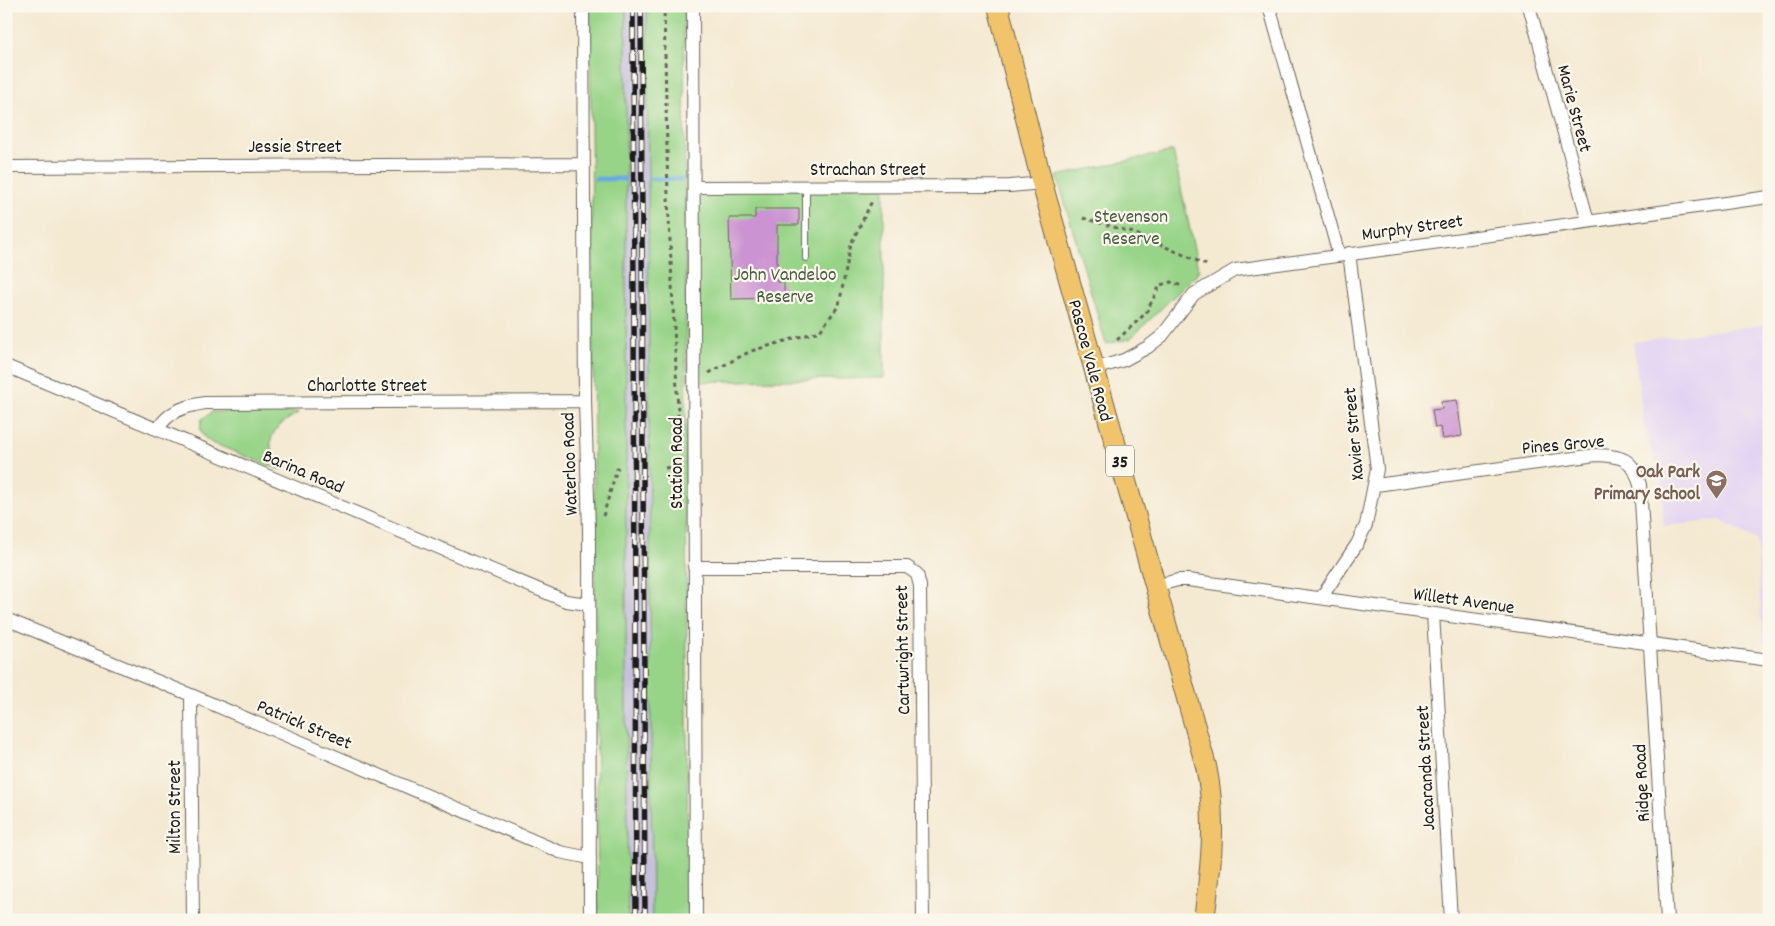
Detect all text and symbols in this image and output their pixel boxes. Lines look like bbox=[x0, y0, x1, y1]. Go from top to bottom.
street label: Marie Street bbox=[1548, 62, 1597, 156]
street label: Jessie Street bbox=[248, 135, 342, 162]
street label: Strachan Street bbox=[810, 158, 926, 185]
park label: Stevenson Reserve bbox=[1094, 205, 1168, 254]
street label: Murphy Street bbox=[1360, 209, 1465, 250]
park label: John Vandeloo Reserve bbox=[734, 263, 836, 312]
street label: Pascoe Vale Road bbox=[1059, 297, 1118, 425]
street label: Charlotte Street bbox=[307, 374, 427, 401]
street label: Xavier Street bbox=[1338, 386, 1373, 481]
street label: Waterloo Road bbox=[556, 412, 587, 516]
street label: Station Road bbox=[665, 417, 692, 509]
street label: Pines Grove bbox=[1521, 429, 1606, 464]
street label: Barina Road bbox=[258, 444, 347, 502]
road number: 35 bbox=[1106, 446, 1134, 476]
place label: Oak Park Primary School bbox=[1594, 460, 1700, 509]
school or university icon: Oak Park Primary School bbox=[1704, 469, 1728, 500]
street label: Willett Avenue bbox=[1411, 582, 1516, 623]
street label: Cartwright Street bbox=[890, 585, 919, 715]
street label: Patrick Street bbox=[252, 694, 355, 758]
street label: Jacaranda Street bbox=[1411, 704, 1444, 831]
street label: Ridge Road bbox=[1628, 743, 1659, 823]
street label: Milton Street bbox=[163, 760, 190, 854]

